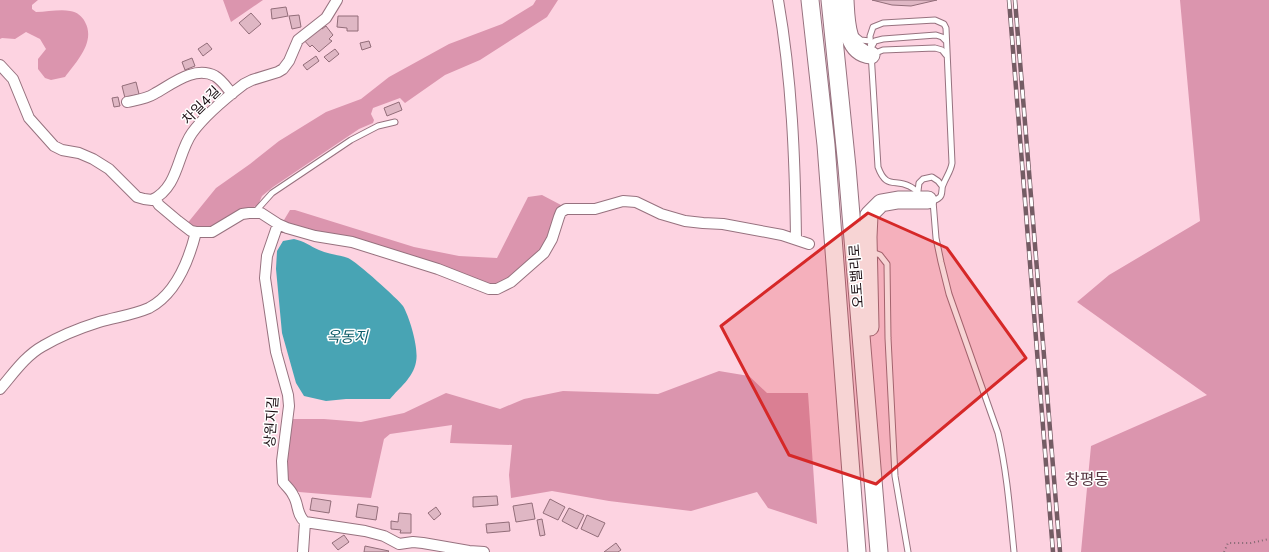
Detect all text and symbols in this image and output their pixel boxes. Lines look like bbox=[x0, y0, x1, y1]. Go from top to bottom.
street label: 차일4길 bbox=[179, 83, 224, 128]
street label: 오토밸리로 bbox=[846, 243, 867, 309]
water label: 옥동지 bbox=[326, 328, 369, 346]
street label: 상원지길 bbox=[261, 396, 282, 448]
district label: 창평동 bbox=[1065, 470, 1109, 489]

